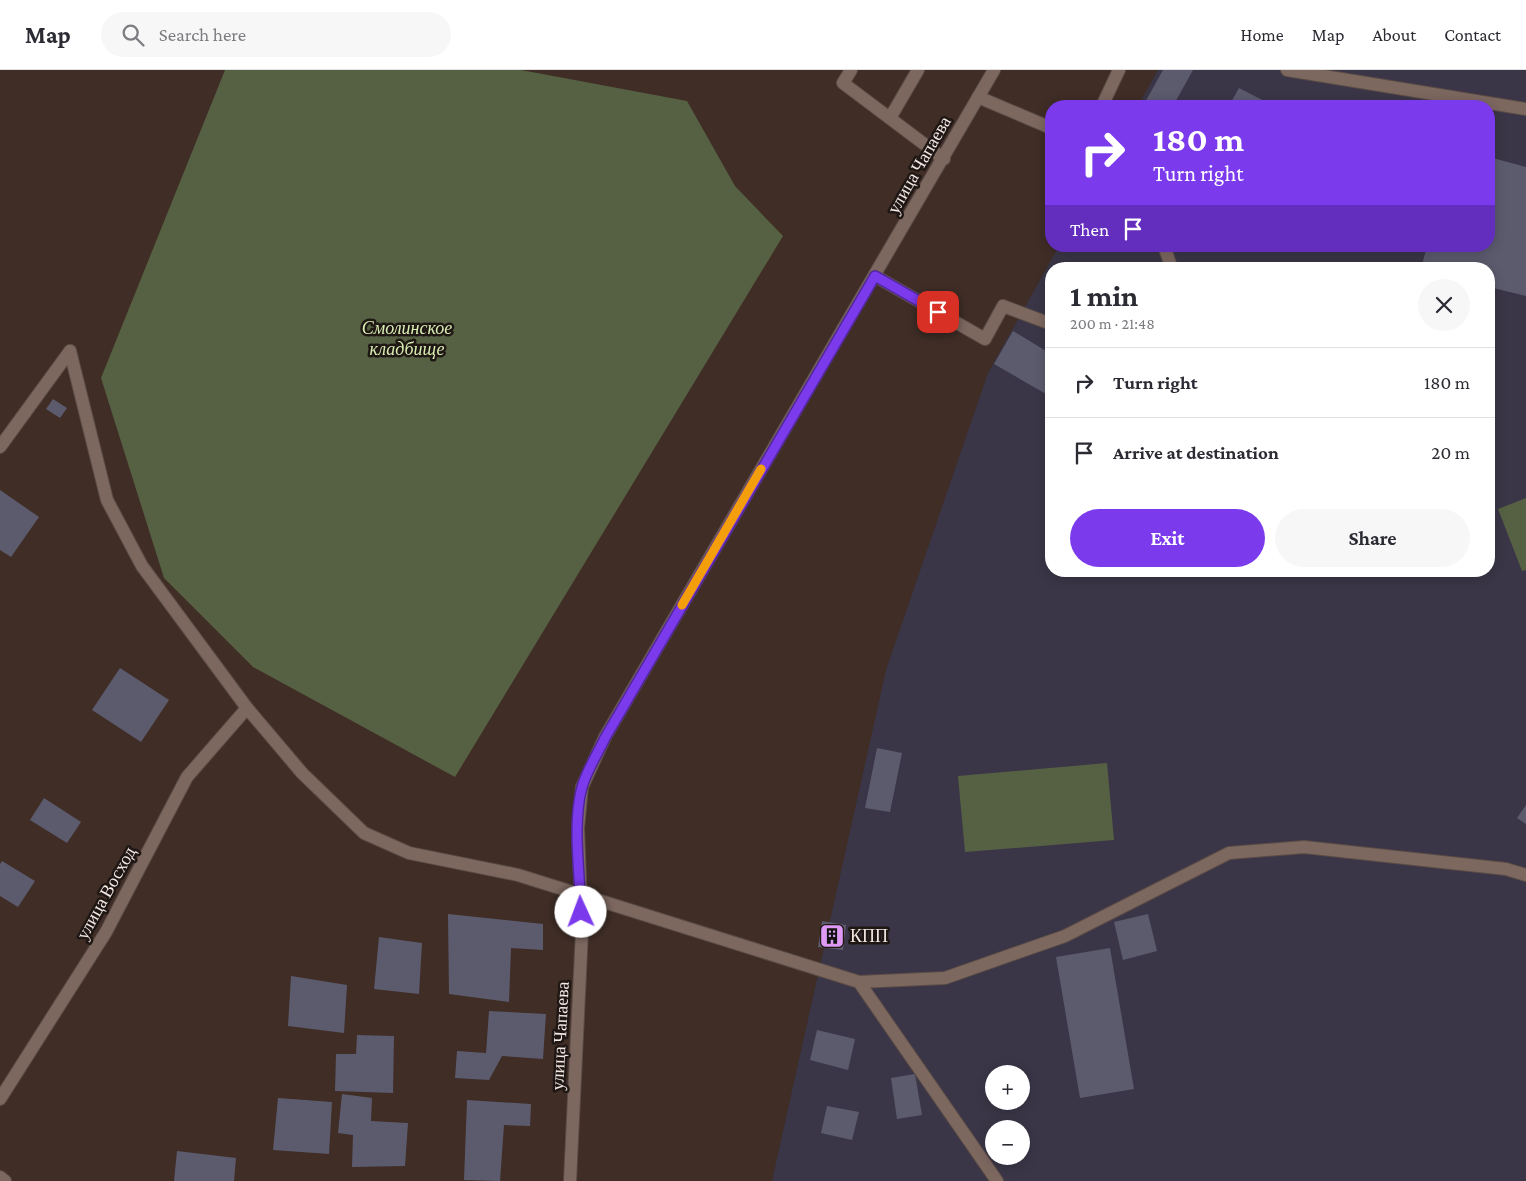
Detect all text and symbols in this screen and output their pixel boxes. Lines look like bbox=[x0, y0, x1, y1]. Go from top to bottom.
search box bbox=[101, 12, 451, 57]
text: Map bbox=[25, 21, 71, 48]
icon: search bbox=[119, 21, 147, 49]
text: Search here bbox=[159, 24, 246, 45]
text: Home bbox=[1241, 25, 1284, 45]
text: Map bbox=[1312, 25, 1344, 45]
text: About bbox=[1372, 25, 1416, 45]
text: Contact bbox=[1444, 25, 1501, 45]
street label: улица Чапаева bbox=[883, 113, 955, 217]
icon: right bbox=[1070, 120, 1135, 185]
text: 180 m bbox=[1153, 120, 1244, 159]
text: Turn right bbox=[1153, 161, 1244, 186]
icon: arrive bbox=[1119, 215, 1147, 243]
text: Then bbox=[1070, 219, 1109, 240]
text: 1 min bbox=[1070, 279, 1138, 312]
button: close bbox=[1418, 279, 1470, 331]
pin bbox=[917, 291, 959, 333]
icon: arrive bbox=[924, 298, 952, 326]
text: 200 m · 21:48 bbox=[1070, 315, 1155, 332]
park label: Смолинское кладбище bbox=[362, 318, 452, 359]
icon: right bbox=[1070, 369, 1098, 397]
text: Turn right bbox=[1113, 372, 1198, 393]
text: 180 m bbox=[1424, 372, 1470, 393]
icon: arrive bbox=[1070, 439, 1098, 467]
text: Arrive at destination bbox=[1113, 442, 1279, 463]
text: 20 m bbox=[1431, 442, 1470, 463]
button: Exit bbox=[1070, 509, 1265, 567]
button: Share bbox=[1275, 509, 1470, 567]
street label: улица Восход bbox=[72, 843, 140, 943]
position arrow bbox=[554, 885, 606, 937]
building icon: КПП bbox=[819, 923, 845, 949]
place label: КПП bbox=[850, 926, 888, 946]
street label: улица Чапаева bbox=[547, 981, 573, 1091]
map controls bbox=[985, 1065, 1030, 1165]
button: + bbox=[985, 1065, 1030, 1110]
button: − bbox=[985, 1120, 1030, 1165]

